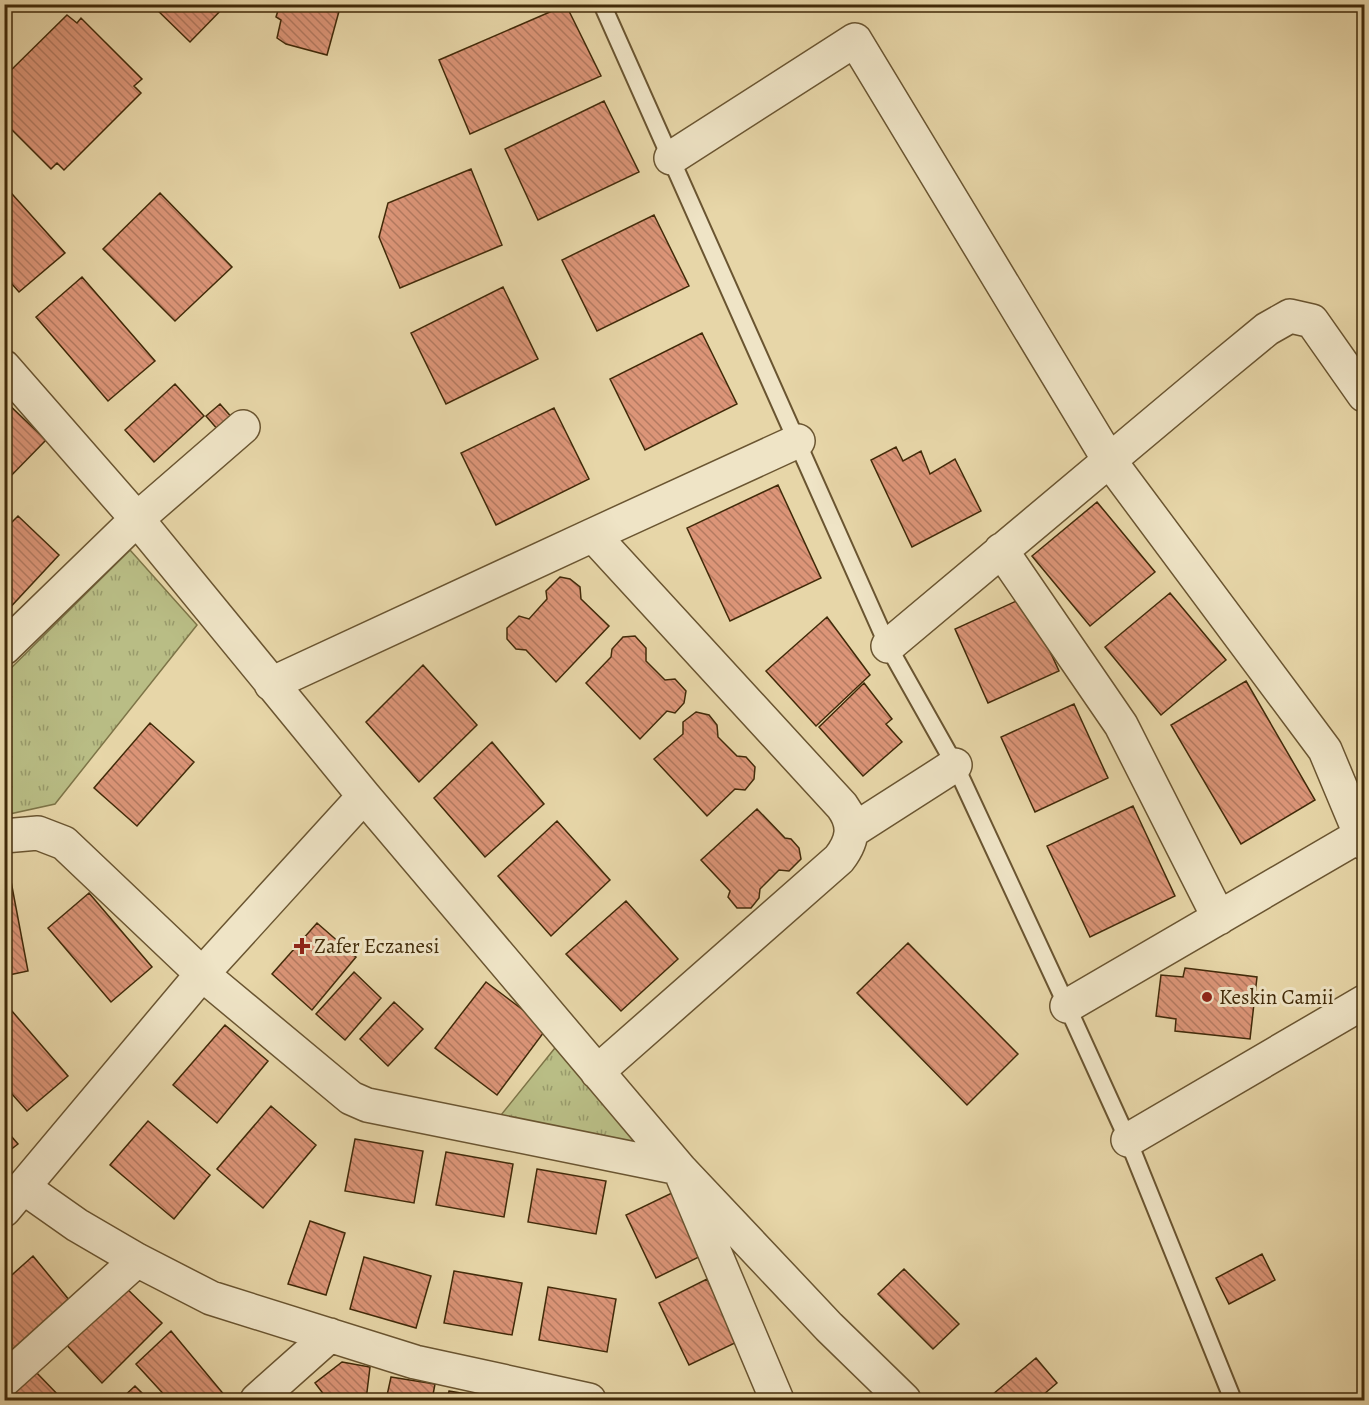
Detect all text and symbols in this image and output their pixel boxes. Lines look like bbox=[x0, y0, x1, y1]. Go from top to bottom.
place label: Zafer Eczanesi bbox=[314, 932, 439, 960]
marker: Zafer Eczanesi bbox=[295, 939, 309, 953]
place label: Keskin Camii bbox=[1219, 983, 1334, 1011]
marker: Keskin Camii bbox=[1200, 990, 1214, 1004]

